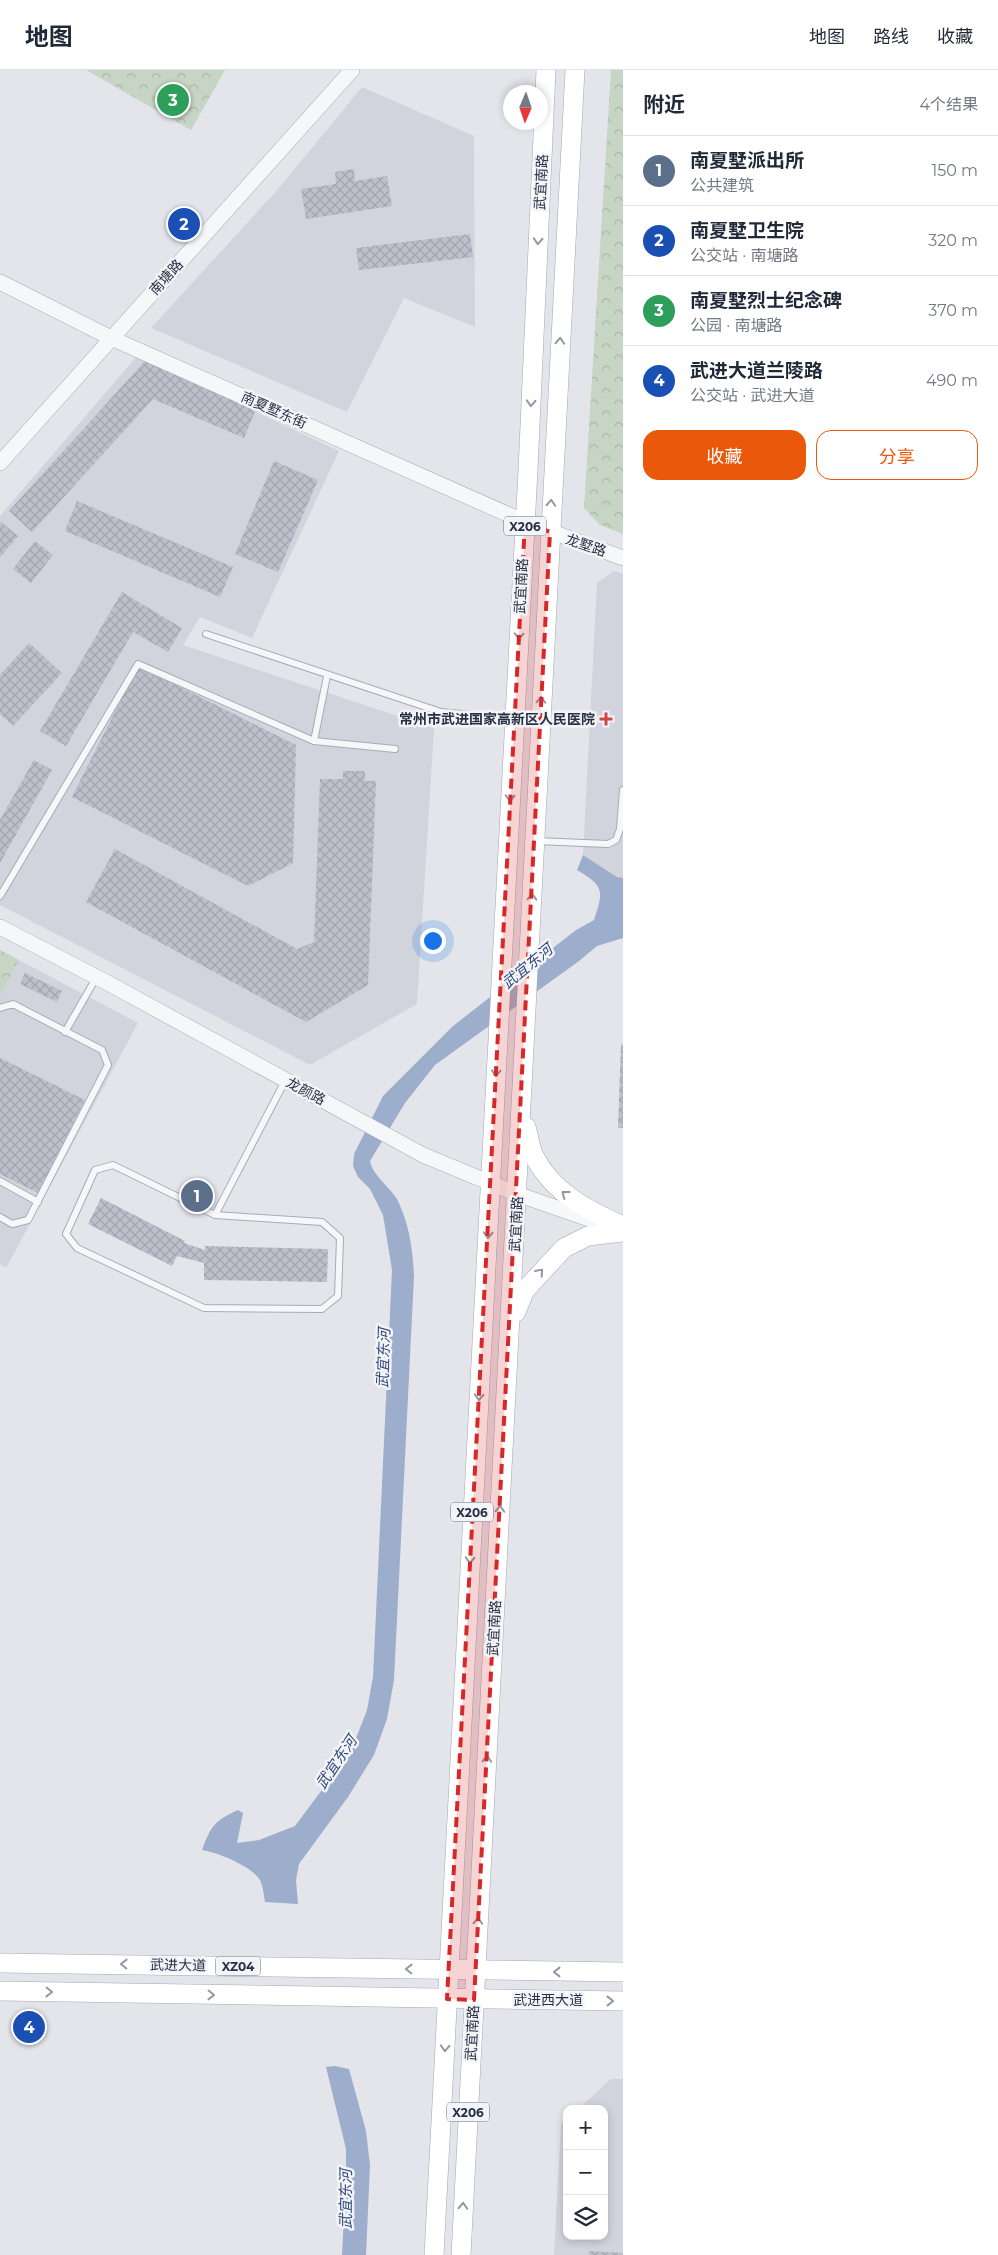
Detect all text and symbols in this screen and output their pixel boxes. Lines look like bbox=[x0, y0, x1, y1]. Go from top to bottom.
text: 地图 bbox=[25, 22, 73, 51]
text: 地图 bbox=[809, 26, 845, 48]
text: 路线 bbox=[873, 26, 909, 48]
text: 收藏 bbox=[937, 26, 973, 48]
pin: 3 bbox=[157, 81, 189, 119]
north arrow bbox=[503, 85, 548, 130]
text: 附近 bbox=[643, 92, 685, 117]
text: 4个结果 bbox=[919, 95, 978, 114]
text: 南夏墅派出所 bbox=[690, 149, 804, 172]
street label: 武宜南路 bbox=[531, 154, 551, 210]
text: 1 bbox=[656, 161, 662, 180]
text: 150 m bbox=[931, 161, 978, 180]
text: 公共建筑 bbox=[690, 176, 754, 195]
pin: 2 bbox=[168, 205, 200, 243]
text: 南夏墅卫生院 bbox=[690, 219, 804, 242]
text: 2 bbox=[654, 231, 664, 250]
text: 320 m bbox=[928, 231, 978, 250]
one-way arrow bbox=[533, 238, 543, 245]
text: 公交站 · 南塘路 bbox=[690, 246, 798, 265]
street label: 南塘路 bbox=[145, 255, 187, 299]
text: 南夏墅烈士纪念碑 bbox=[690, 289, 842, 312]
text: 3 bbox=[654, 301, 664, 320]
text: 370 m bbox=[928, 301, 978, 320]
text: 公园 · 南塘路 bbox=[690, 316, 782, 335]
one-way arrow bbox=[555, 336, 565, 344]
text: 武进大道兰陵路 bbox=[690, 359, 823, 382]
text: 4 bbox=[653, 371, 665, 390]
text: 490 m bbox=[926, 371, 978, 390]
text: 公交站 · 武进大道 bbox=[690, 386, 814, 405]
street label: 南夏墅东街 bbox=[238, 388, 310, 432]
one-way arrow bbox=[525, 400, 536, 408]
button: 收藏 bbox=[643, 430, 806, 480]
button: 分享 bbox=[816, 430, 978, 480]
one-way arrow bbox=[546, 499, 557, 507]
road number: X206 bbox=[504, 516, 546, 536]
street label: 龙墅路 bbox=[563, 530, 609, 560]
street label: 武宜南路 bbox=[511, 558, 531, 614]
one-way arrow bbox=[513, 632, 524, 640]
one-way arrow bbox=[536, 696, 547, 704]
place label: 常州市武进国家高新区人民医院 bbox=[399, 710, 595, 728]
marker: 常州市武进国家高新区人民医院 bbox=[599, 712, 613, 726]
one-way arrow bbox=[505, 794, 516, 802]
one-way arrow bbox=[527, 893, 537, 901]
your location bbox=[420, 928, 446, 954]
water label: 武宜东河 bbox=[498, 938, 559, 992]
one-way arrow bbox=[490, 1069, 501, 1077]
street label: 龙颜路 bbox=[283, 1073, 329, 1109]
pin: 1 bbox=[181, 1177, 213, 1215]
one-way arrow bbox=[562, 1191, 571, 1199]
street label: 武宜南路 bbox=[506, 1196, 526, 1252]
one-way arrow bbox=[482, 1231, 493, 1239]
one-way arrow bbox=[535, 1268, 544, 1277]
water label: 武宜东河 bbox=[372, 1325, 394, 1388]
one-way arrow bbox=[473, 1394, 484, 1402]
road number: X206 bbox=[451, 1502, 493, 1521]
one-way arrow bbox=[495, 1505, 506, 1513]
one-way arrow bbox=[464, 1556, 475, 1564]
street label: 武宜南路 bbox=[484, 1600, 504, 1656]
water label: 武宜东河 bbox=[311, 1729, 362, 1792]
one-way arrow bbox=[481, 1755, 492, 1763]
one-way arrow bbox=[472, 1917, 483, 1925]
street label: 武进大道 bbox=[150, 1956, 206, 1974]
road number: XZ04 bbox=[216, 1956, 260, 1975]
one-way arrow bbox=[120, 1959, 128, 1970]
one-way arrow bbox=[405, 1964, 412, 1974]
one-way arrow bbox=[553, 1966, 561, 1977]
one-way arrow bbox=[45, 1986, 53, 1997]
one-way arrow bbox=[207, 1989, 215, 2000]
street label: 武进西大道 bbox=[513, 1991, 583, 2009]
one-way arrow bbox=[606, 1996, 614, 2006]
street label: 武宜南路 bbox=[462, 2005, 482, 2061]
pin: 4 bbox=[13, 2008, 45, 2046]
one-way arrow bbox=[439, 2044, 450, 2052]
road number: X206 bbox=[447, 2102, 489, 2122]
map controls bbox=[563, 2105, 608, 2240]
button: + bbox=[563, 2105, 608, 2150]
button: − bbox=[563, 2150, 608, 2195]
water label: 武宜东河 bbox=[336, 2166, 355, 2229]
button: layers bbox=[563, 2195, 608, 2240]
one-way arrow bbox=[458, 2202, 469, 2210]

